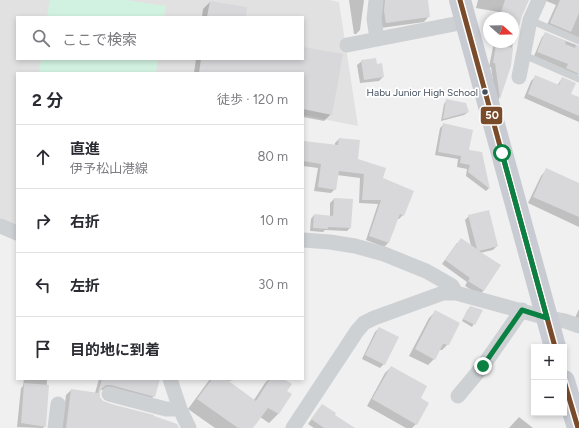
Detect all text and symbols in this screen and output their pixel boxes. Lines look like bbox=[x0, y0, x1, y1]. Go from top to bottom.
north arrow bbox=[483, 12, 519, 48]
search box bbox=[16, 16, 304, 60]
icon: search bbox=[30, 27, 52, 49]
text: ここで検索 bbox=[62, 31, 137, 49]
place label: Habu Junior High School bbox=[367, 86, 478, 99]
marker: Habu Junior High School bbox=[480, 87, 490, 97]
text: 2 分 bbox=[32, 90, 63, 110]
text: 徒歩 · 120 m bbox=[217, 92, 288, 107]
line badge: 50 bbox=[480, 106, 503, 125]
text: 50 bbox=[485, 109, 499, 122]
text: 直進 bbox=[70, 140, 100, 158]
route start bbox=[493, 144, 511, 162]
icon: ahead bbox=[32, 146, 54, 168]
text: 80 m bbox=[257, 149, 288, 164]
text: 伊予松山港線 bbox=[70, 161, 148, 176]
icon: right bbox=[32, 210, 54, 232]
text: 右折 bbox=[70, 213, 100, 231]
text: 10 m bbox=[260, 213, 288, 228]
icon: left bbox=[32, 274, 54, 296]
text: 左折 bbox=[70, 277, 100, 295]
text: 30 m bbox=[258, 277, 288, 292]
icon: arrive bbox=[32, 338, 54, 360]
text: 目的地に到着 bbox=[70, 341, 160, 359]
map controls bbox=[531, 344, 567, 416]
button: + bbox=[531, 344, 567, 380]
route end bbox=[474, 357, 492, 375]
button: − bbox=[531, 380, 567, 416]

